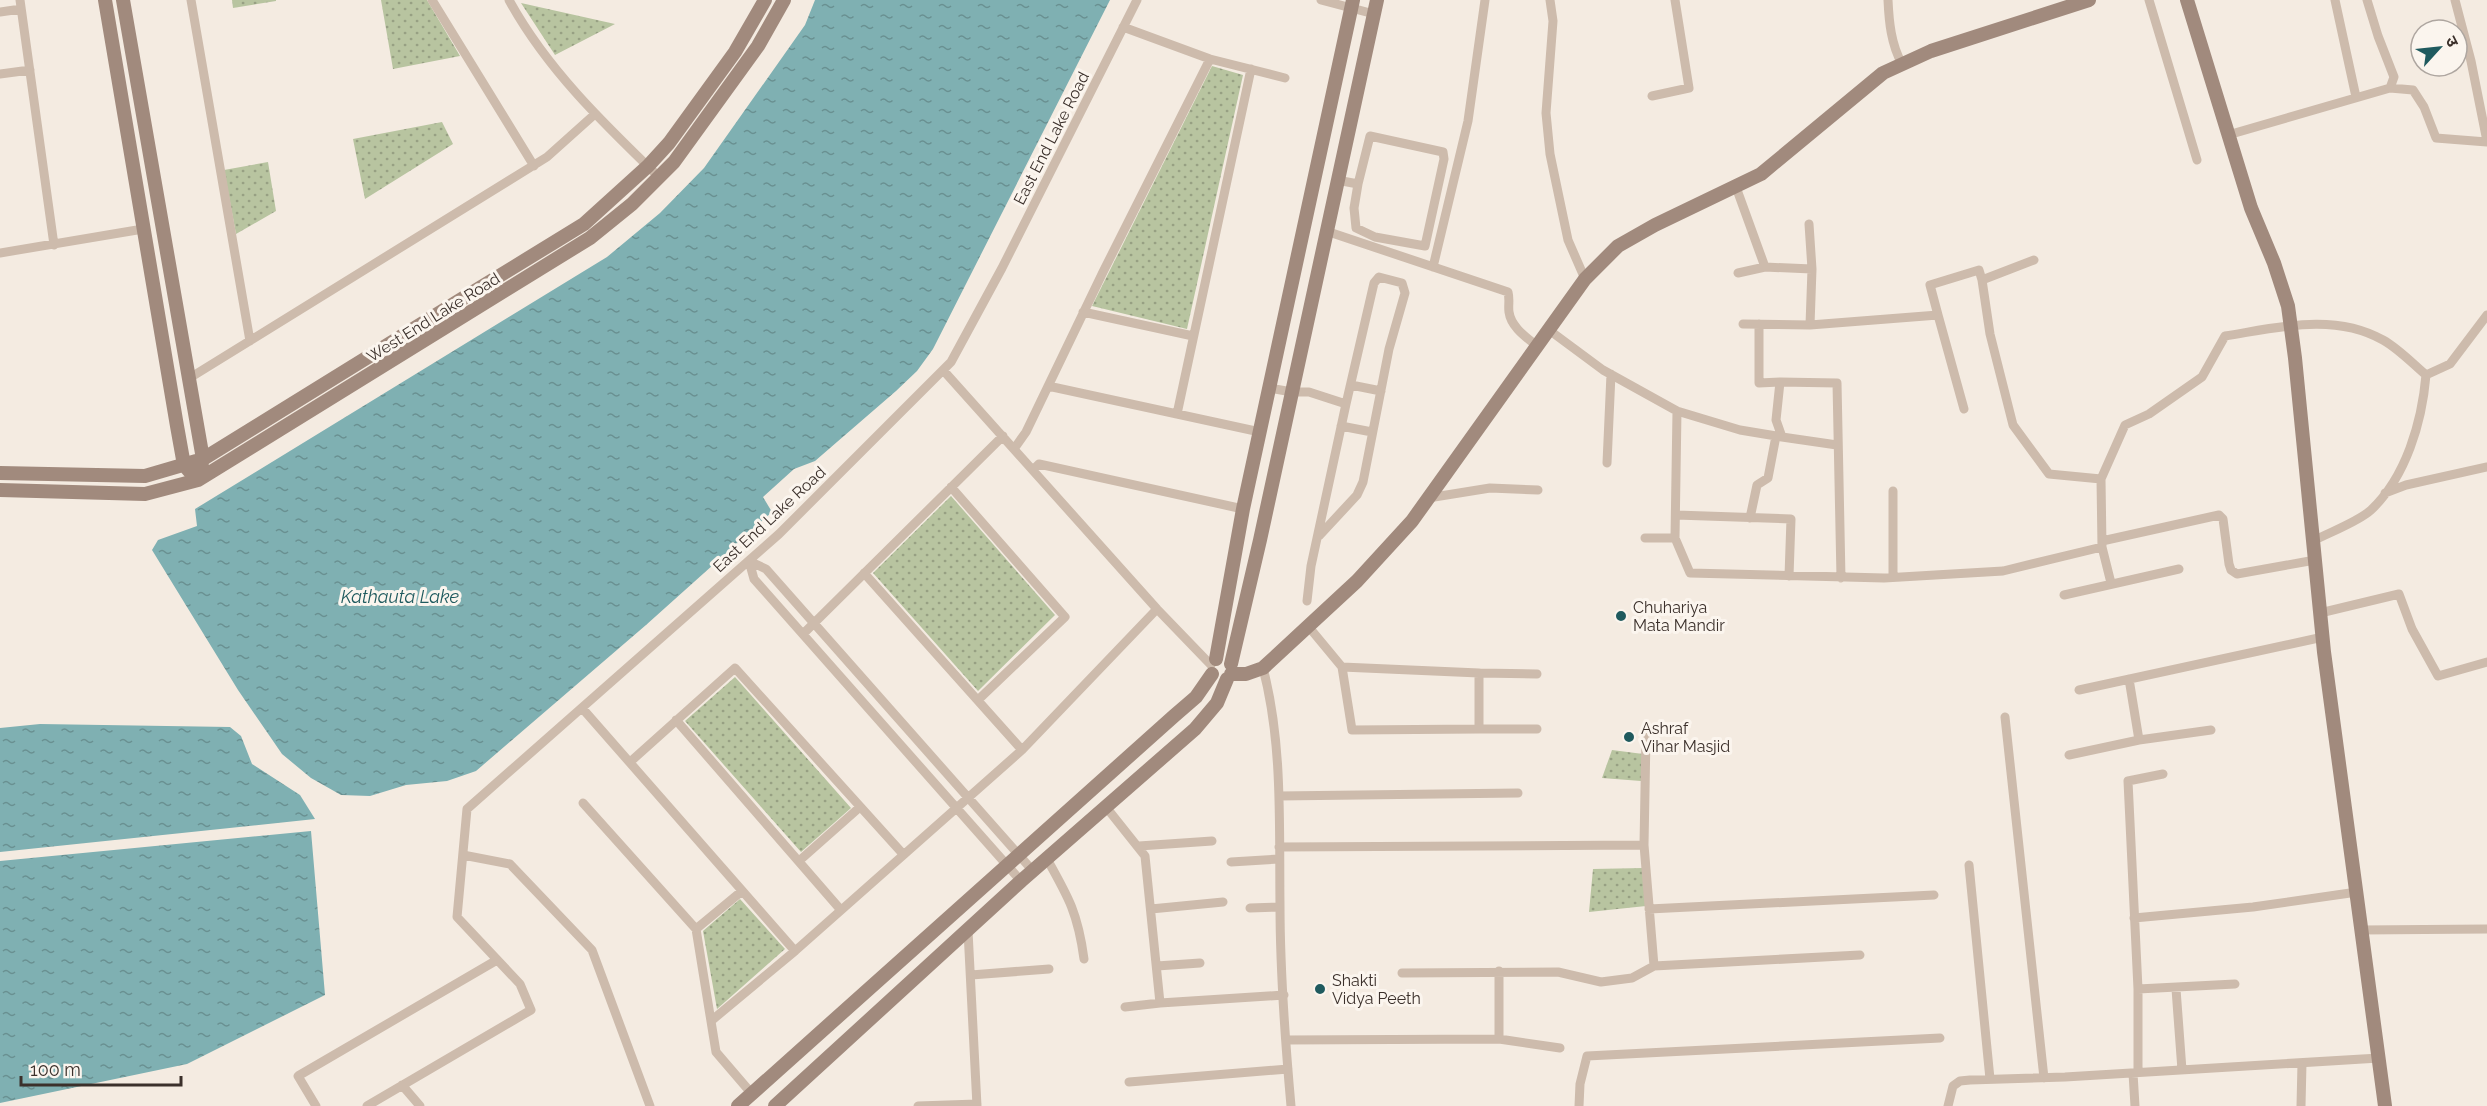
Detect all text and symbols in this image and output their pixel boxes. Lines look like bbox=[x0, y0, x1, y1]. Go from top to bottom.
north arrow bbox=[2409, 18, 2469, 78]
text: उ bbox=[2441, 33, 2463, 50]
street label: East End Lake Road bbox=[1010, 69, 1093, 208]
street label: West End Lake Road bbox=[363, 269, 503, 366]
street label: East End Lake Road bbox=[709, 462, 829, 576]
water label: Kathauta Lake bbox=[341, 586, 460, 607]
place label: Chuhariya Mata Mandir bbox=[1633, 598, 1725, 635]
marker: Chuhariya Mata Mandir bbox=[1614, 609, 1628, 623]
place label: Ashraf Vihar Masjid bbox=[1641, 719, 1730, 756]
marker: Ashraf Vihar Masjid bbox=[1622, 730, 1636, 744]
place label: Shakti Vidya Peeth bbox=[1332, 971, 1421, 1008]
marker: Shakti Vidya Peeth bbox=[1313, 982, 1327, 996]
scale bar bbox=[21, 1049, 182, 1087]
text: 100 m bbox=[30, 1059, 81, 1080]

